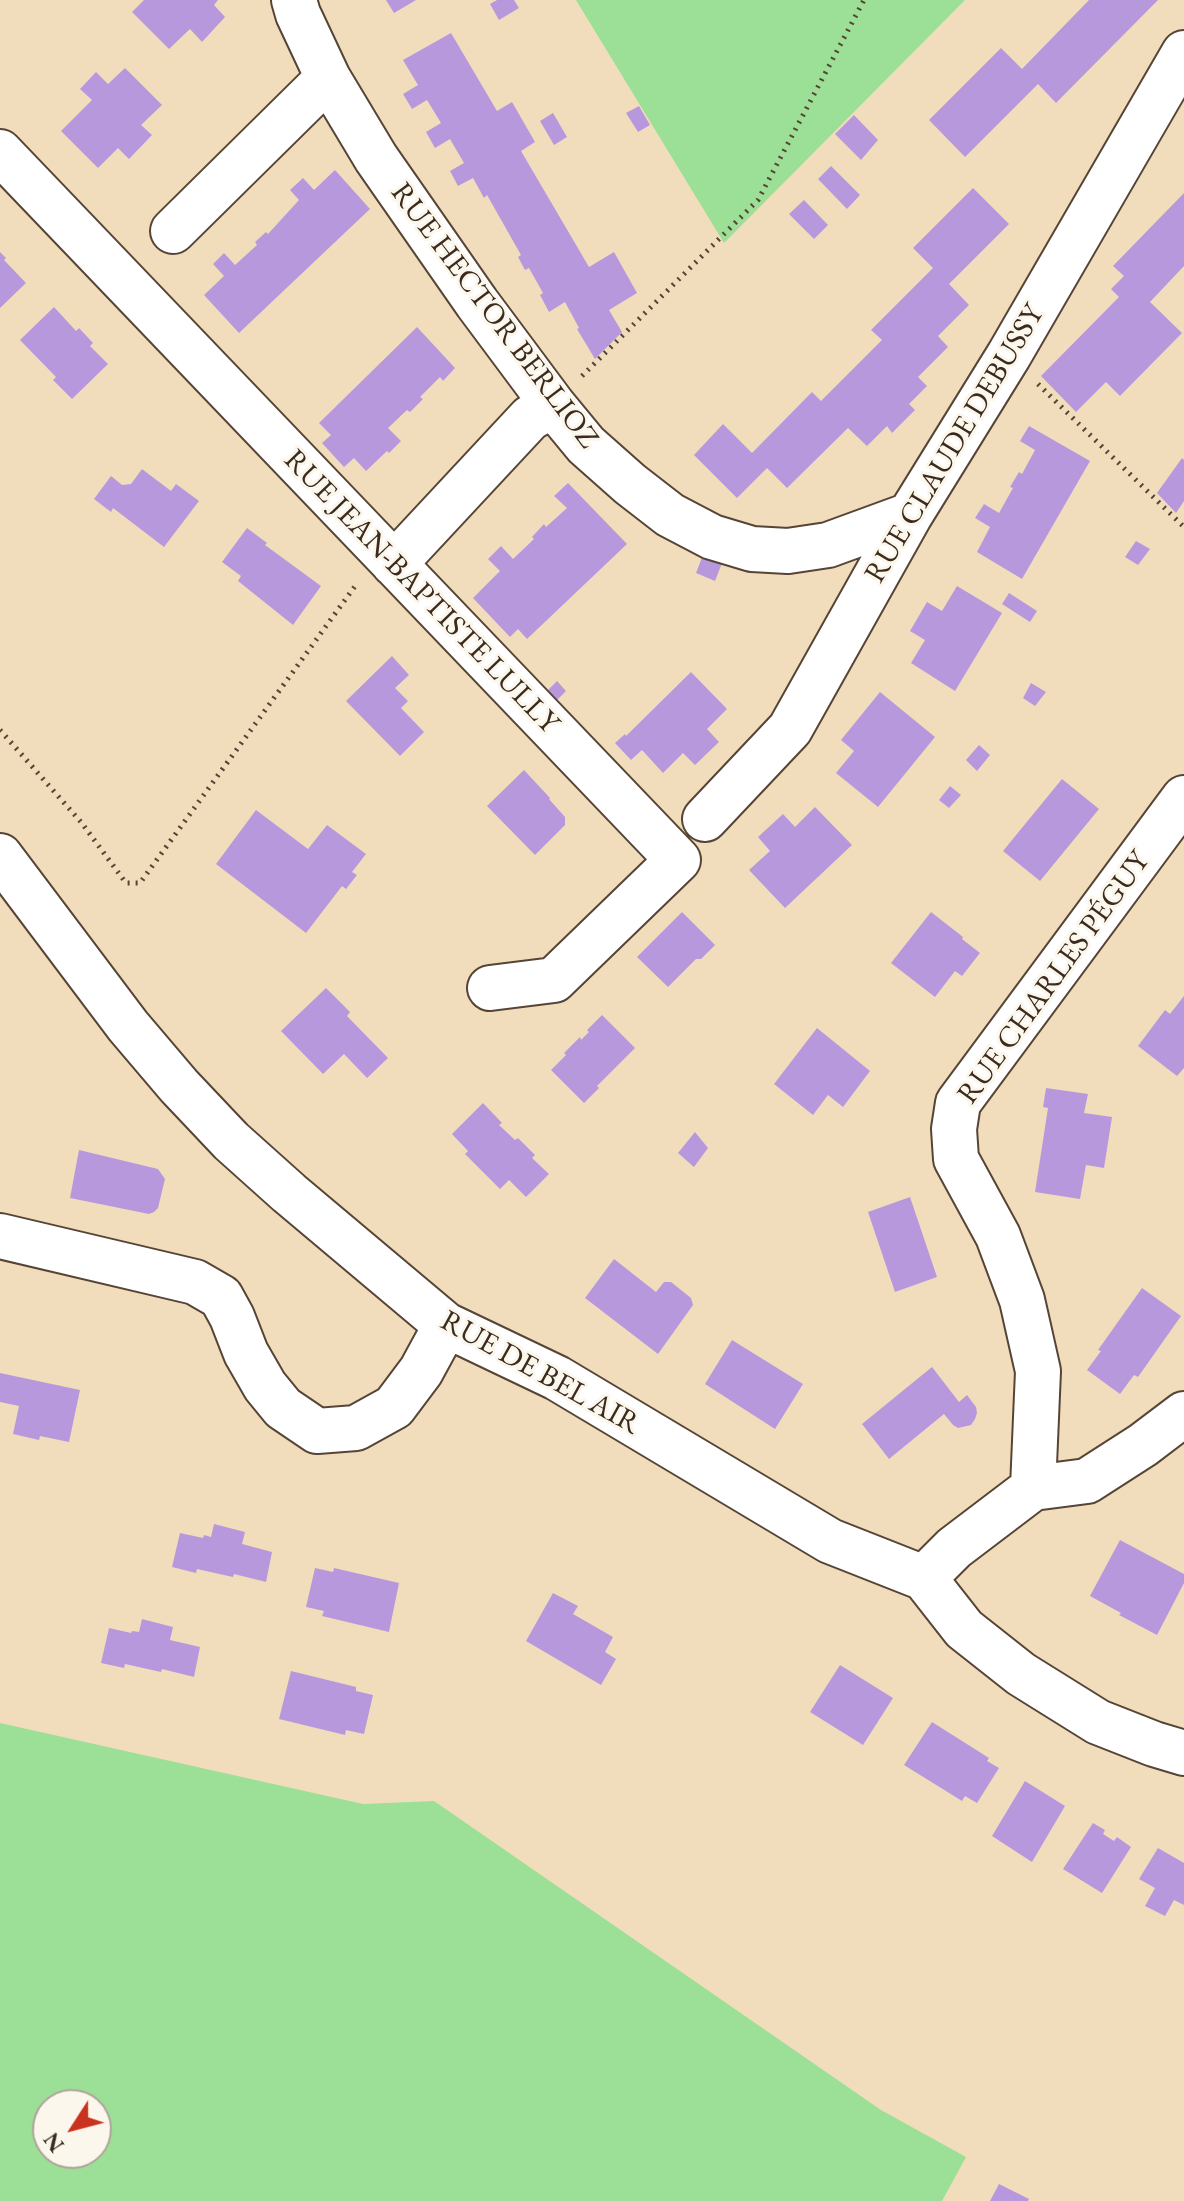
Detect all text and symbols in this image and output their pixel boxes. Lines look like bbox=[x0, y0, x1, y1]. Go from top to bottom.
street label: RUE HECTOR BERLIOZ bbox=[382, 176, 606, 456]
street label: RUE CLAUDE DEBUSSY bbox=[858, 298, 1052, 590]
street label: RUE JEAN-BAPTISTE LULLY bbox=[276, 443, 566, 741]
street label: RUE CHARLES PÉGUY bbox=[950, 845, 1158, 1111]
street label: RUE DE BEL AIR bbox=[434, 1303, 646, 1443]
north arrow bbox=[32, 2089, 112, 2169]
text: N bbox=[37, 2126, 71, 2158]

